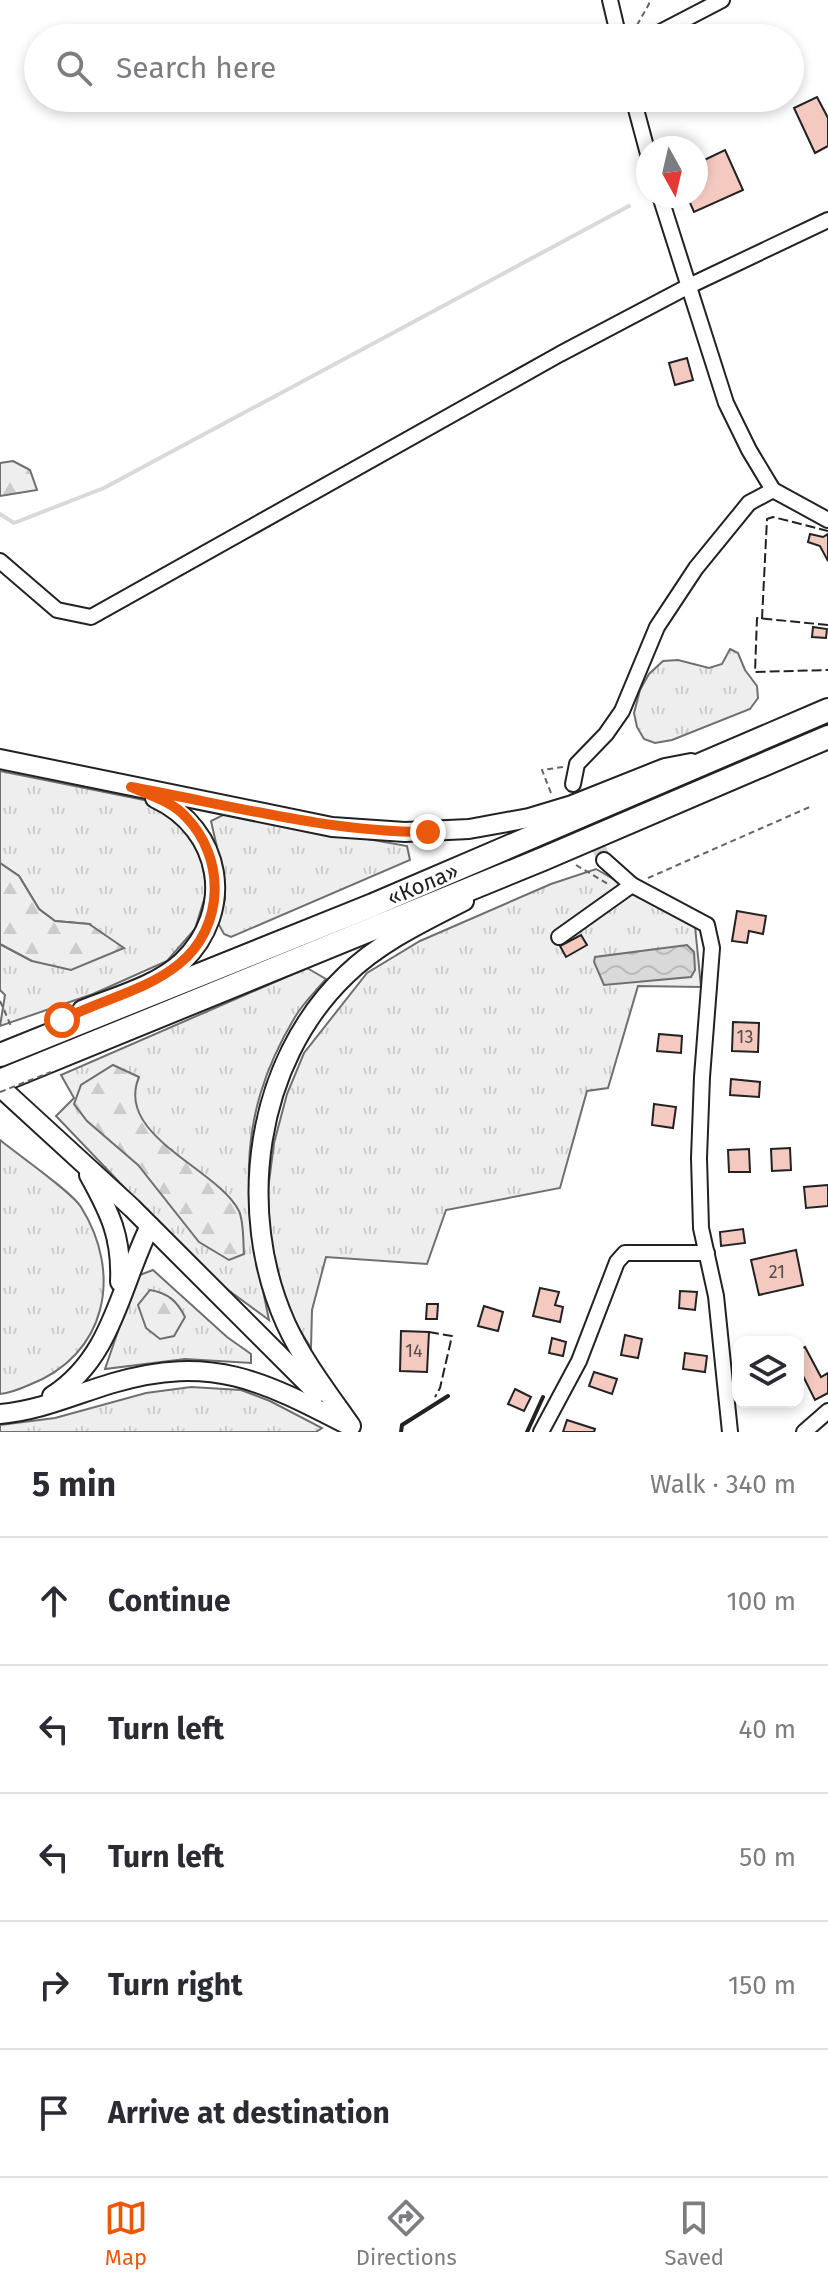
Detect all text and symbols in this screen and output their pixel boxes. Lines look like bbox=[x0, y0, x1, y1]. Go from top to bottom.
search box bbox=[24, 24, 804, 112]
icon: search bbox=[52, 46, 96, 90]
text: Search here bbox=[116, 50, 276, 86]
north arrow bbox=[636, 136, 708, 208]
route end bbox=[410, 814, 446, 850]
street label: «Кола» bbox=[383, 857, 462, 911]
route start bbox=[44, 1002, 80, 1038]
house number: 13 bbox=[737, 1026, 753, 1048]
house number: 21 bbox=[769, 1261, 785, 1283]
map controls bbox=[732, 1336, 804, 1408]
button: layers bbox=[732, 1336, 804, 1408]
house number: 14 bbox=[405, 1340, 423, 1362]
text: 5 min bbox=[32, 1464, 116, 1505]
text: Walk · 340 m bbox=[650, 1469, 796, 1500]
icon: ahead bbox=[32, 1579, 76, 1623]
text: Continue bbox=[108, 1583, 231, 1619]
text: 100 m bbox=[727, 1586, 796, 1617]
icon: left bbox=[32, 1707, 76, 1751]
text: Turn left bbox=[108, 1711, 224, 1747]
text: 40 m bbox=[738, 1714, 796, 1745]
icon: left bbox=[32, 1835, 76, 1879]
text: Turn left bbox=[108, 1839, 224, 1875]
text: 50 m bbox=[739, 1842, 796, 1873]
icon: right bbox=[32, 1963, 76, 2007]
text: Turn right bbox=[108, 1967, 243, 2003]
text: 150 m bbox=[728, 1970, 796, 2001]
icon: arrive bbox=[32, 2091, 76, 2135]
text: Arrive at destination bbox=[108, 2095, 390, 2131]
tab: Map bbox=[104, 2196, 148, 2271]
tab: Directions bbox=[356, 2196, 457, 2271]
tab: Saved bbox=[665, 2196, 724, 2271]

